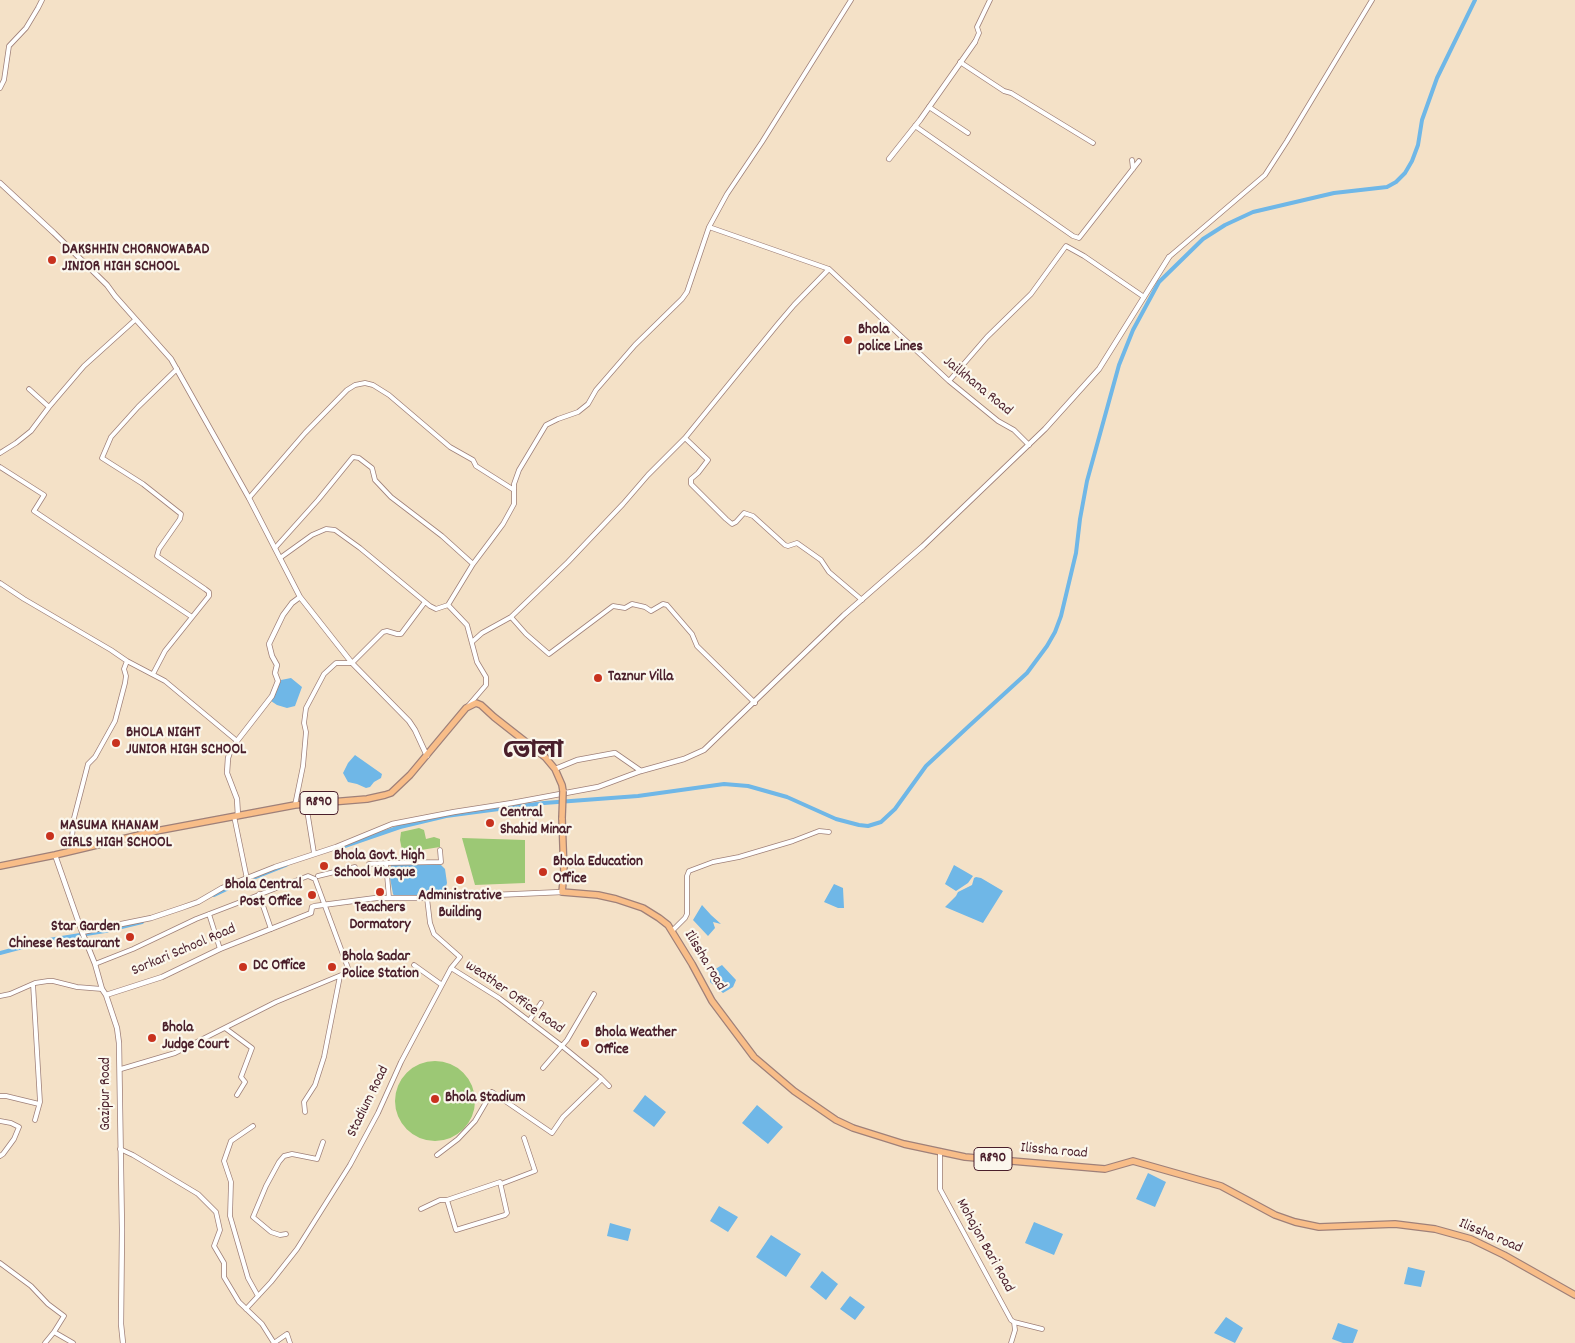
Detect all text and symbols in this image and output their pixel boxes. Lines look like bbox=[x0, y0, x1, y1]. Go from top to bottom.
place label: DAKSHHIN CHORNOWABAD JINIOR HIGH SCHOOL bbox=[62, 242, 209, 277]
marker: DAKSHHIN CHORNOWABAD JINIOR HIGH SCHOOL bbox=[46, 254, 58, 266]
place label: Bhola police Lines bbox=[858, 322, 923, 357]
marker: Bhola police Lines bbox=[842, 334, 854, 346]
street label: Jailkhana Road bbox=[939, 353, 1015, 421]
place label: Taznur Villa bbox=[608, 669, 673, 687]
marker: Taznur Villa bbox=[592, 672, 604, 684]
place label: BHOLA NIGHT JUNIOR HIGH SCHOOL bbox=[126, 725, 246, 760]
marker: BHOLA NIGHT JUNIOR HIGH SCHOOL bbox=[110, 737, 122, 749]
district label: ভোলা bbox=[503, 739, 563, 769]
road number: R890 bbox=[300, 791, 338, 814]
place label: Central Shahid Minar bbox=[500, 805, 572, 840]
marker: Central Shahid Minar bbox=[484, 817, 496, 829]
place label: MASUMA KHANAM GIRLS HIGH SCHOOL bbox=[60, 818, 172, 853]
marker: MASUMA KHANAM GIRLS HIGH SCHOOL bbox=[44, 830, 56, 842]
place label: Bhola Govt. High School Mosque bbox=[334, 848, 425, 883]
place label: Bhola Education Office bbox=[553, 854, 643, 889]
marker: Bhola Govt. High School Mosque bbox=[318, 860, 330, 872]
marker: Bhola Education Office bbox=[537, 866, 549, 878]
marker: Administrative Building bbox=[454, 874, 466, 886]
place label: Bhola Central Post Office bbox=[225, 877, 302, 912]
marker: Teachers Dormatory bbox=[374, 886, 386, 898]
place label: Administrative Building bbox=[418, 888, 502, 923]
marker: Bhola Central Post Office bbox=[306, 889, 318, 901]
place label: Teachers Dormatory bbox=[349, 900, 411, 935]
place label: Star Garden Chinese Restaurant bbox=[9, 919, 120, 954]
street label: Sorkari School Road bbox=[129, 921, 239, 981]
street label: Ilissha road bbox=[679, 928, 729, 994]
marker: Star Garden Chinese Restaurant bbox=[124, 931, 136, 943]
place label: Bhola Sadar Police Station bbox=[342, 949, 419, 984]
street label: weather Office Road bbox=[461, 957, 567, 1039]
place label: DC Office bbox=[253, 958, 305, 976]
marker: DC Office bbox=[237, 961, 249, 973]
marker: Bhola Sadar Police Station bbox=[326, 961, 338, 973]
place label: Bhola Judge Court bbox=[162, 1020, 229, 1055]
place label: Bhola Weather Office bbox=[595, 1025, 677, 1060]
marker: Bhola Judge Court bbox=[146, 1032, 158, 1044]
marker: Bhola Weather Office bbox=[579, 1037, 591, 1049]
street label: Gazipur Road bbox=[98, 1057, 116, 1131]
street label: Stadium Road bbox=[344, 1063, 394, 1141]
place label: Bhola Stadium bbox=[445, 1090, 525, 1108]
marker: Bhola Stadium bbox=[429, 1093, 441, 1105]
street label: Ilissha road bbox=[1020, 1140, 1088, 1164]
road number: R890 bbox=[974, 1148, 1012, 1170]
street label: Mohajon Bari Road bbox=[951, 1196, 1017, 1296]
street label: Ilissha road bbox=[1456, 1216, 1524, 1258]

